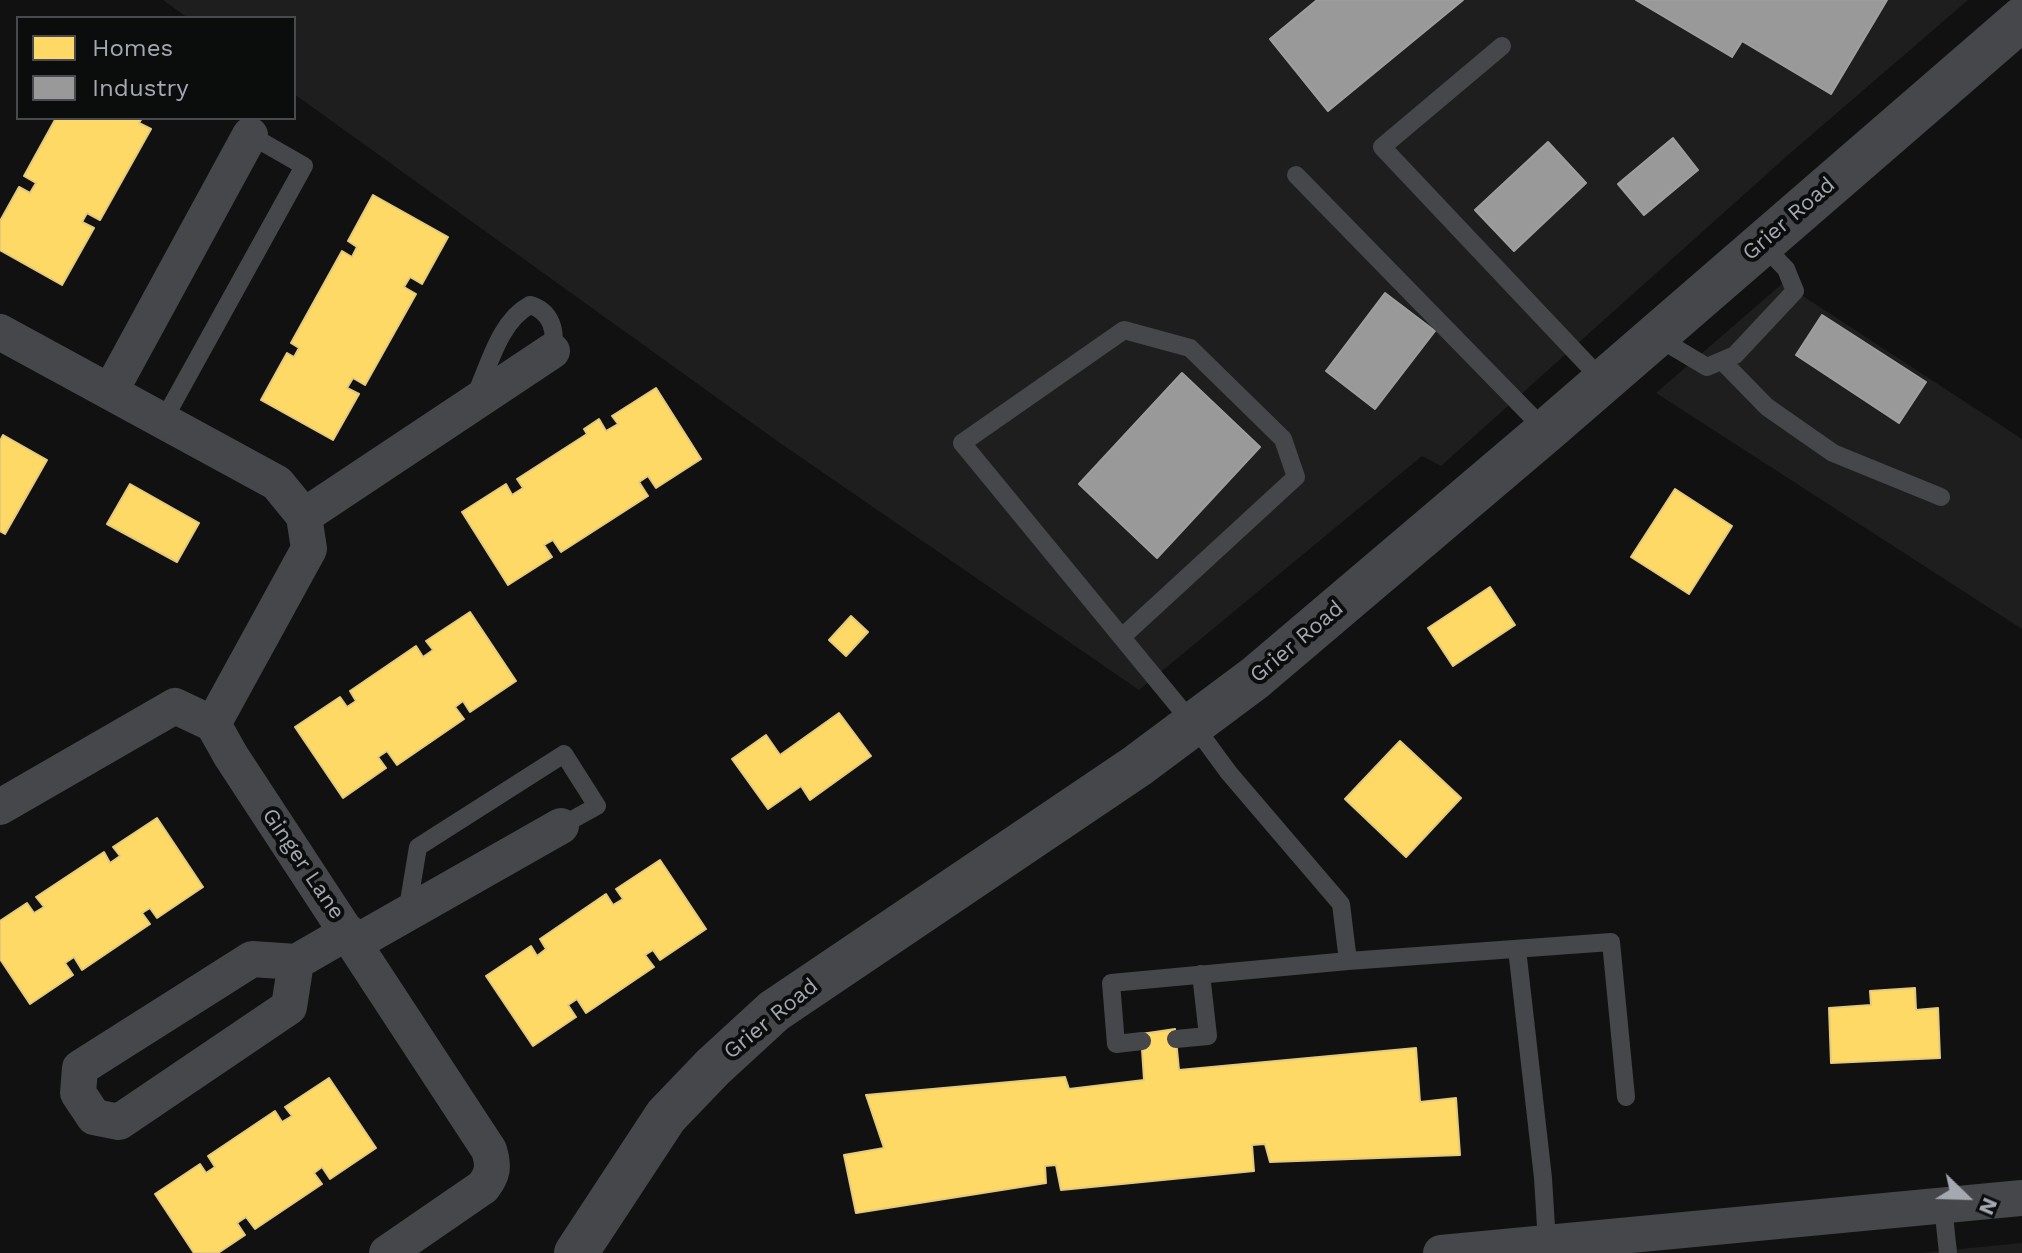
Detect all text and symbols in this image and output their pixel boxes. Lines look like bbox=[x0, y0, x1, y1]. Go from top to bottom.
legend bbox=[16, 16, 296, 120]
text: Homes bbox=[92, 34, 173, 62]
text: Industry bbox=[92, 74, 189, 102]
street label: Grier Road bbox=[1737, 172, 1841, 266]
street label: Grier Road bbox=[1245, 595, 1349, 689]
street label: Ginger Lane bbox=[256, 803, 350, 925]
street label: Grier Road bbox=[719, 973, 823, 1065]
north arrow bbox=[1926, 1157, 2006, 1237]
text: N bbox=[1974, 1194, 2003, 1219]

